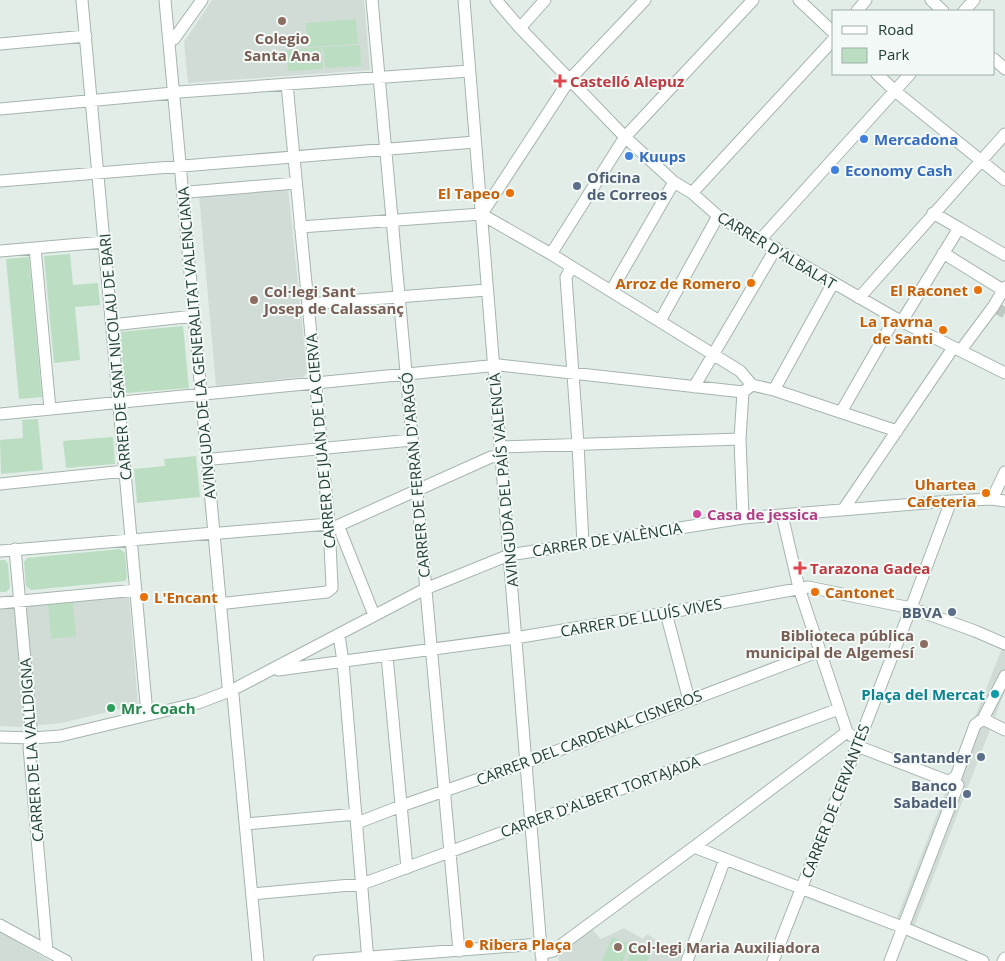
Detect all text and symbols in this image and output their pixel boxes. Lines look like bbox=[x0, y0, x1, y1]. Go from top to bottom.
legend bbox=[832, 10, 995, 75]
marker: Colegio Santa Ana bbox=[276, 15, 288, 27]
text: Road bbox=[878, 19, 914, 39]
place label: Colegio Santa Ana bbox=[244, 28, 320, 65]
text: Park bbox=[878, 44, 909, 64]
place label: Castelló Alepuz bbox=[570, 71, 684, 91]
marker: Castelló Alepuz bbox=[554, 75, 566, 87]
place label: Mercadona bbox=[874, 129, 958, 149]
marker: Mercadona bbox=[858, 133, 870, 145]
place label: Kuups bbox=[639, 146, 686, 166]
marker: Kuups bbox=[623, 150, 635, 162]
place label: Economy Cash bbox=[845, 160, 953, 180]
marker: Economy Cash bbox=[829, 164, 841, 176]
place label: Oficina de Correos bbox=[587, 167, 667, 204]
marker: Oficina de Correos bbox=[571, 180, 583, 192]
place label: El Tapeo bbox=[438, 183, 500, 203]
street label: AVINGUDA DE LA GENERALITAT VALENCIANA bbox=[172, 185, 220, 500]
marker: El Tapeo bbox=[504, 187, 516, 199]
street label: CARRER D'ALBALAT bbox=[714, 207, 841, 294]
street label: CARRER DE SANT NICOLAU DE BARI bbox=[94, 233, 136, 481]
place label: Arroz de Romero bbox=[615, 273, 741, 293]
marker: Arroz de Romero bbox=[745, 277, 757, 289]
place label: El Raconet bbox=[890, 280, 968, 300]
place label: Col·legi Sant Josep de Calassanç bbox=[262, 281, 404, 318]
marker: El Raconet bbox=[972, 284, 984, 296]
marker: Col·legi Sant Josep de Calassanç bbox=[248, 294, 260, 306]
place label: La Tavrna de Santi bbox=[860, 311, 933, 348]
marker: La Tavrna de Santi bbox=[937, 324, 949, 336]
street label: CARRER DE JUAN DE LA CIERVA bbox=[301, 332, 339, 549]
street label: CARRER DE FERRAN D'ARAGÓ bbox=[396, 371, 434, 579]
street label: AVINGUDA DEL PAÍS VALENCIÀ bbox=[484, 372, 522, 588]
place label: Uhartea Cafeteria bbox=[907, 474, 976, 511]
marker: Uhartea Cafeteria bbox=[980, 487, 992, 499]
place label: Casa de jessica bbox=[707, 504, 818, 524]
marker: Casa de jessica bbox=[691, 508, 703, 520]
street label: CARRER DE VALÈNCIA bbox=[531, 517, 684, 561]
place label: Tarazona Gadea bbox=[810, 558, 930, 578]
marker: Tarazona Gadea bbox=[794, 562, 806, 574]
place label: Cantonet bbox=[825, 582, 895, 602]
marker: Cantonet bbox=[809, 586, 821, 598]
place label: L'Encant bbox=[154, 587, 218, 607]
marker: L'Encant bbox=[138, 591, 150, 603]
street label: CARRER DE LLUÍS VIVES bbox=[559, 593, 723, 641]
place label: BBVA bbox=[902, 602, 943, 622]
marker: BBVA bbox=[946, 606, 958, 618]
place label: Biblioteca pública municipal de Algemesí bbox=[746, 625, 915, 662]
marker: Biblioteca pública municipal de Algemesí bbox=[918, 638, 930, 650]
street label: CARRER DE LA VALLDIGNA bbox=[15, 657, 47, 843]
place label: Plaça del Mercat bbox=[861, 684, 985, 704]
street label: CARRER DEL CARDENAL CISNEROS bbox=[473, 685, 705, 789]
marker: Plaça del Mercat bbox=[989, 688, 1001, 700]
place label: Mr. Coach bbox=[121, 698, 196, 718]
marker: Mr. Coach bbox=[105, 702, 117, 714]
street label: CARRER DE CERVANTES bbox=[796, 721, 874, 881]
place label: Santander bbox=[893, 747, 971, 767]
street label: CARRER D'ALBERT TORTAJADA bbox=[498, 750, 703, 841]
marker: Santander bbox=[975, 751, 987, 763]
place label: Banco Sabadell bbox=[894, 775, 957, 812]
marker: Banco Sabadell bbox=[961, 788, 973, 800]
place label: Ribera Plaça bbox=[479, 934, 571, 954]
place label: Col·legi Maria Auxiliadora bbox=[628, 937, 820, 957]
marker: Ribera Plaça bbox=[463, 938, 475, 950]
marker: Col·legi Maria Auxiliadora bbox=[612, 941, 624, 953]

